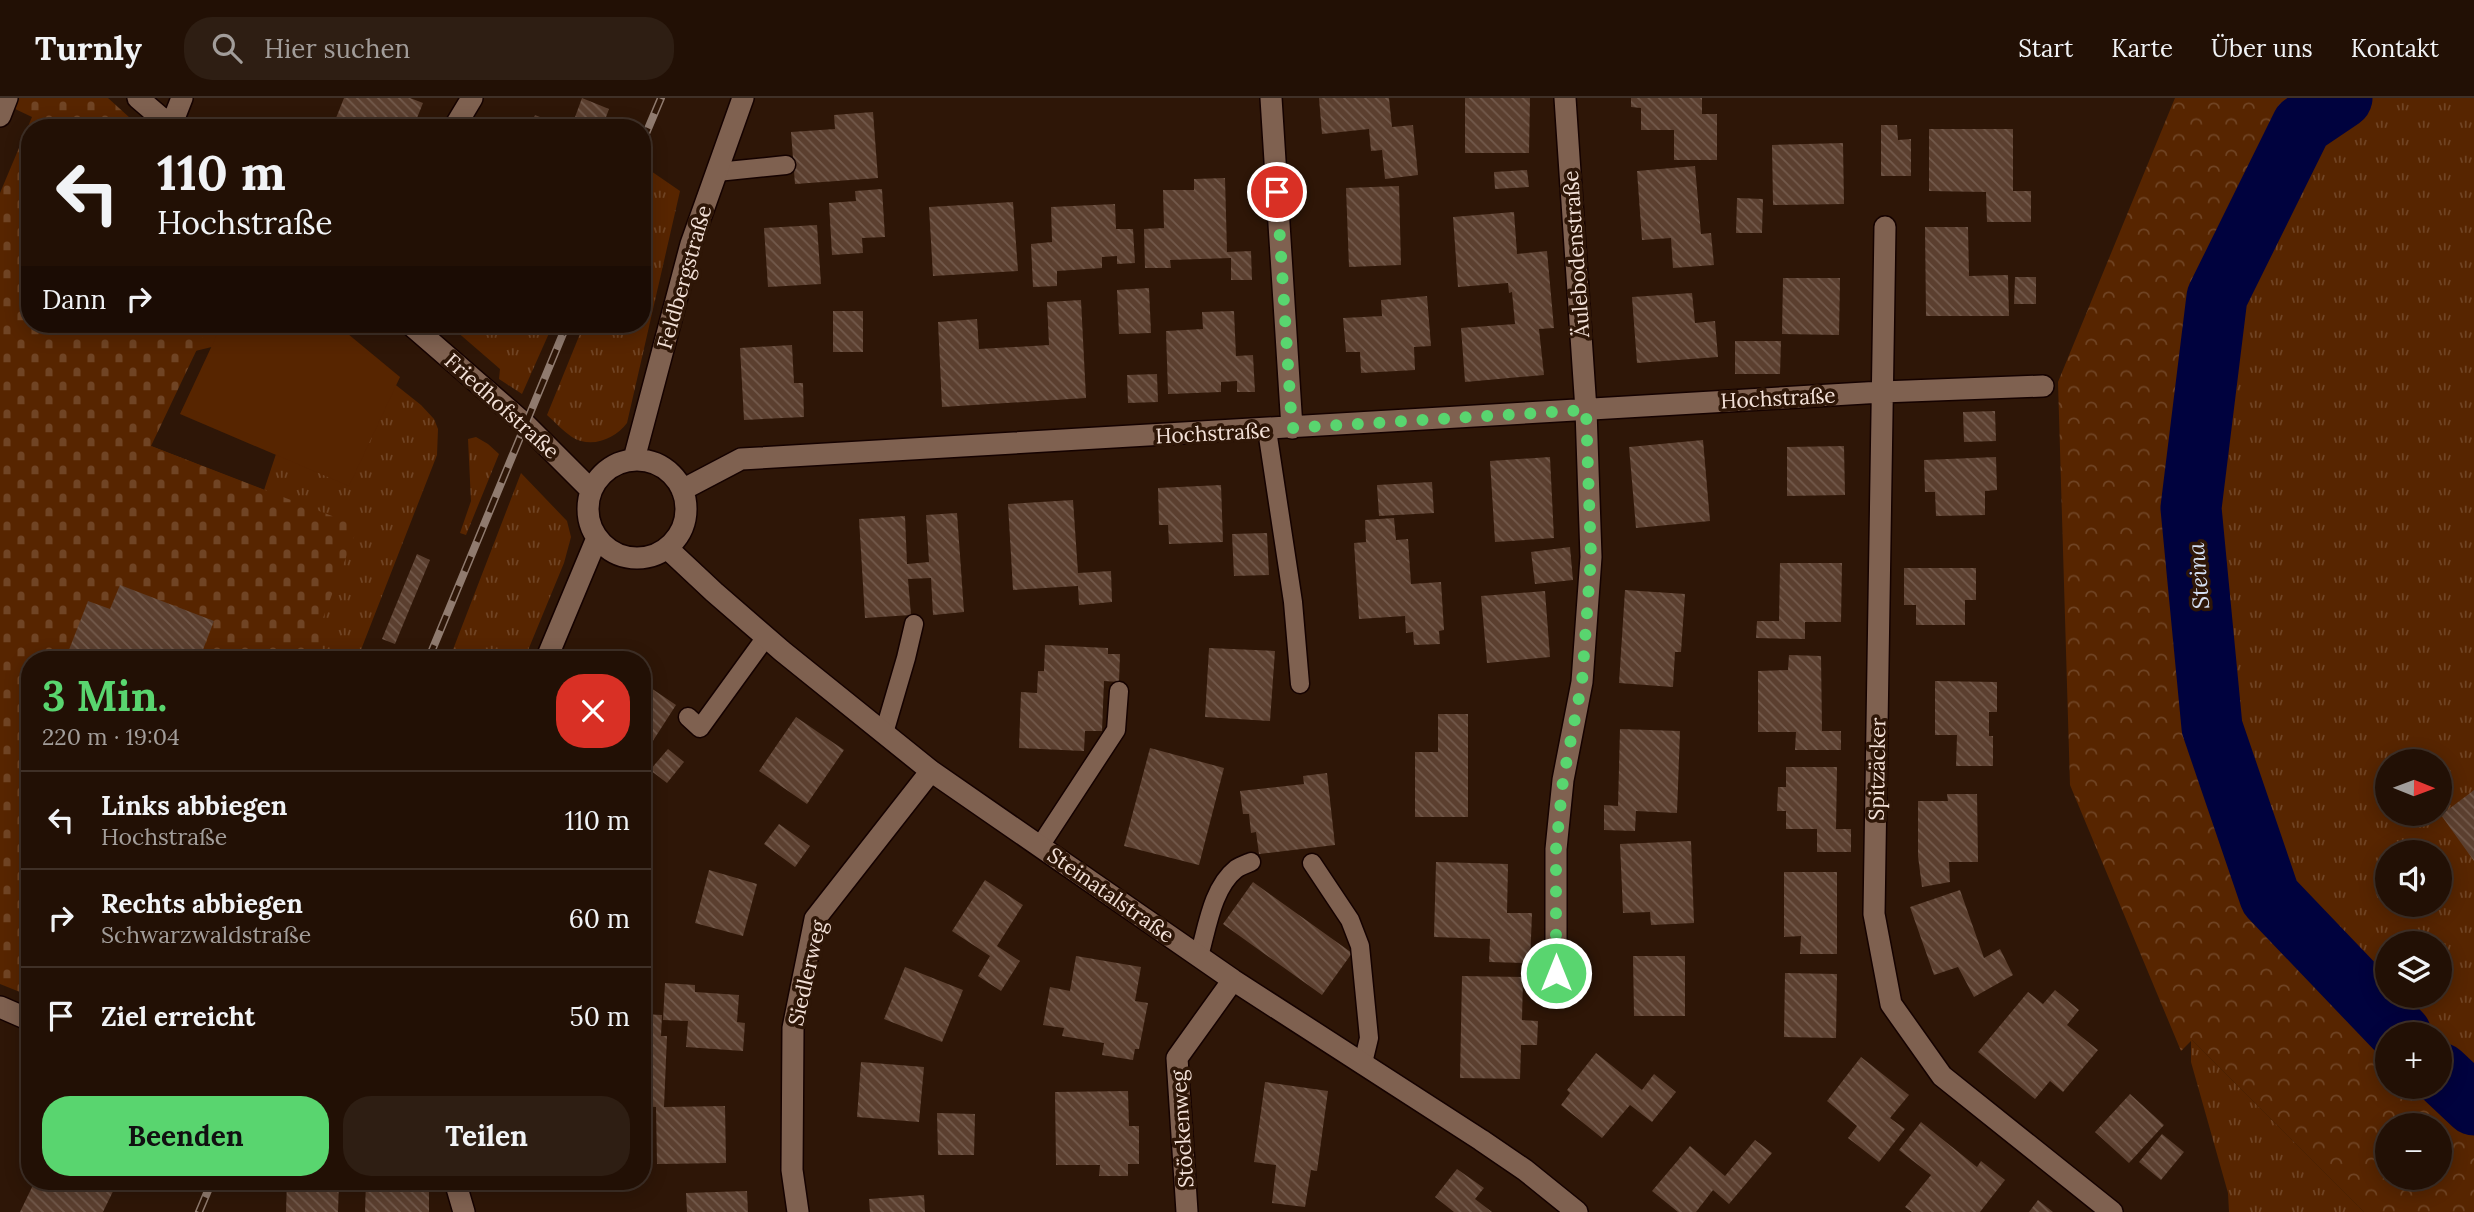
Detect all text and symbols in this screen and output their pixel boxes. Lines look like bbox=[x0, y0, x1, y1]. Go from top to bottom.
search box bbox=[184, 17, 674, 80]
text: Turnly bbox=[35, 27, 142, 69]
icon: search bbox=[208, 29, 246, 67]
text: Hier suchen bbox=[264, 32, 410, 65]
text: Start bbox=[2018, 33, 2073, 64]
text: Karte bbox=[2111, 33, 2173, 64]
text: Über uns bbox=[2211, 33, 2313, 64]
text: Kontakt bbox=[2351, 33, 2439, 64]
text: 110 m bbox=[157, 141, 286, 203]
icon: left bbox=[42, 147, 133, 238]
pin bbox=[1247, 162, 1307, 222]
street label: Äulebodenstraße bbox=[1557, 170, 1595, 339]
icon: arrive bbox=[1258, 173, 1296, 211]
text: Hochstraße bbox=[157, 202, 333, 243]
street label: Feldbergstraße bbox=[651, 202, 717, 352]
icon: right bbox=[120, 280, 158, 318]
text: Dann bbox=[42, 283, 106, 316]
street label: Friedhofstraße bbox=[439, 347, 565, 465]
street label: Hochstraße bbox=[1720, 382, 1836, 414]
street label: Hochstraße bbox=[1155, 417, 1271, 449]
water label: Steina bbox=[2181, 541, 2215, 610]
text: 3 Min. bbox=[42, 669, 167, 723]
button: close bbox=[556, 674, 630, 748]
street label: Spitzäcker bbox=[1863, 717, 1891, 821]
text: 220 m · 19:04 bbox=[42, 722, 180, 751]
north arrow bbox=[2375, 749, 2452, 826]
map controls bbox=[2375, 749, 2452, 1190]
text: Links abbiegen bbox=[101, 789, 287, 822]
icon: left bbox=[42, 801, 80, 839]
text: 110 m bbox=[565, 804, 630, 837]
text: Hochstraße bbox=[101, 822, 227, 851]
button: sound bbox=[2375, 840, 2452, 917]
street label: Steinatalstraße bbox=[1042, 841, 1180, 949]
text: Rechts abbiegen bbox=[101, 887, 303, 920]
icon: right bbox=[42, 899, 80, 937]
text: 60 m bbox=[569, 902, 630, 935]
street label: Siedlerweg bbox=[782, 917, 832, 1028]
text: Schwarzwaldstraße bbox=[101, 920, 311, 949]
button: layers bbox=[2375, 931, 2452, 1008]
position arrow bbox=[1519, 936, 1593, 1010]
icon: arrive bbox=[42, 997, 80, 1035]
text: Ziel erreicht bbox=[101, 1000, 255, 1033]
text: 50 m bbox=[570, 1000, 630, 1033]
button: + bbox=[2375, 1022, 2452, 1099]
street label: Stöckenweg bbox=[1164, 1069, 1200, 1189]
button: Beenden bbox=[42, 1096, 329, 1176]
button: Teilen bbox=[343, 1096, 630, 1176]
button: − bbox=[2375, 1113, 2452, 1190]

